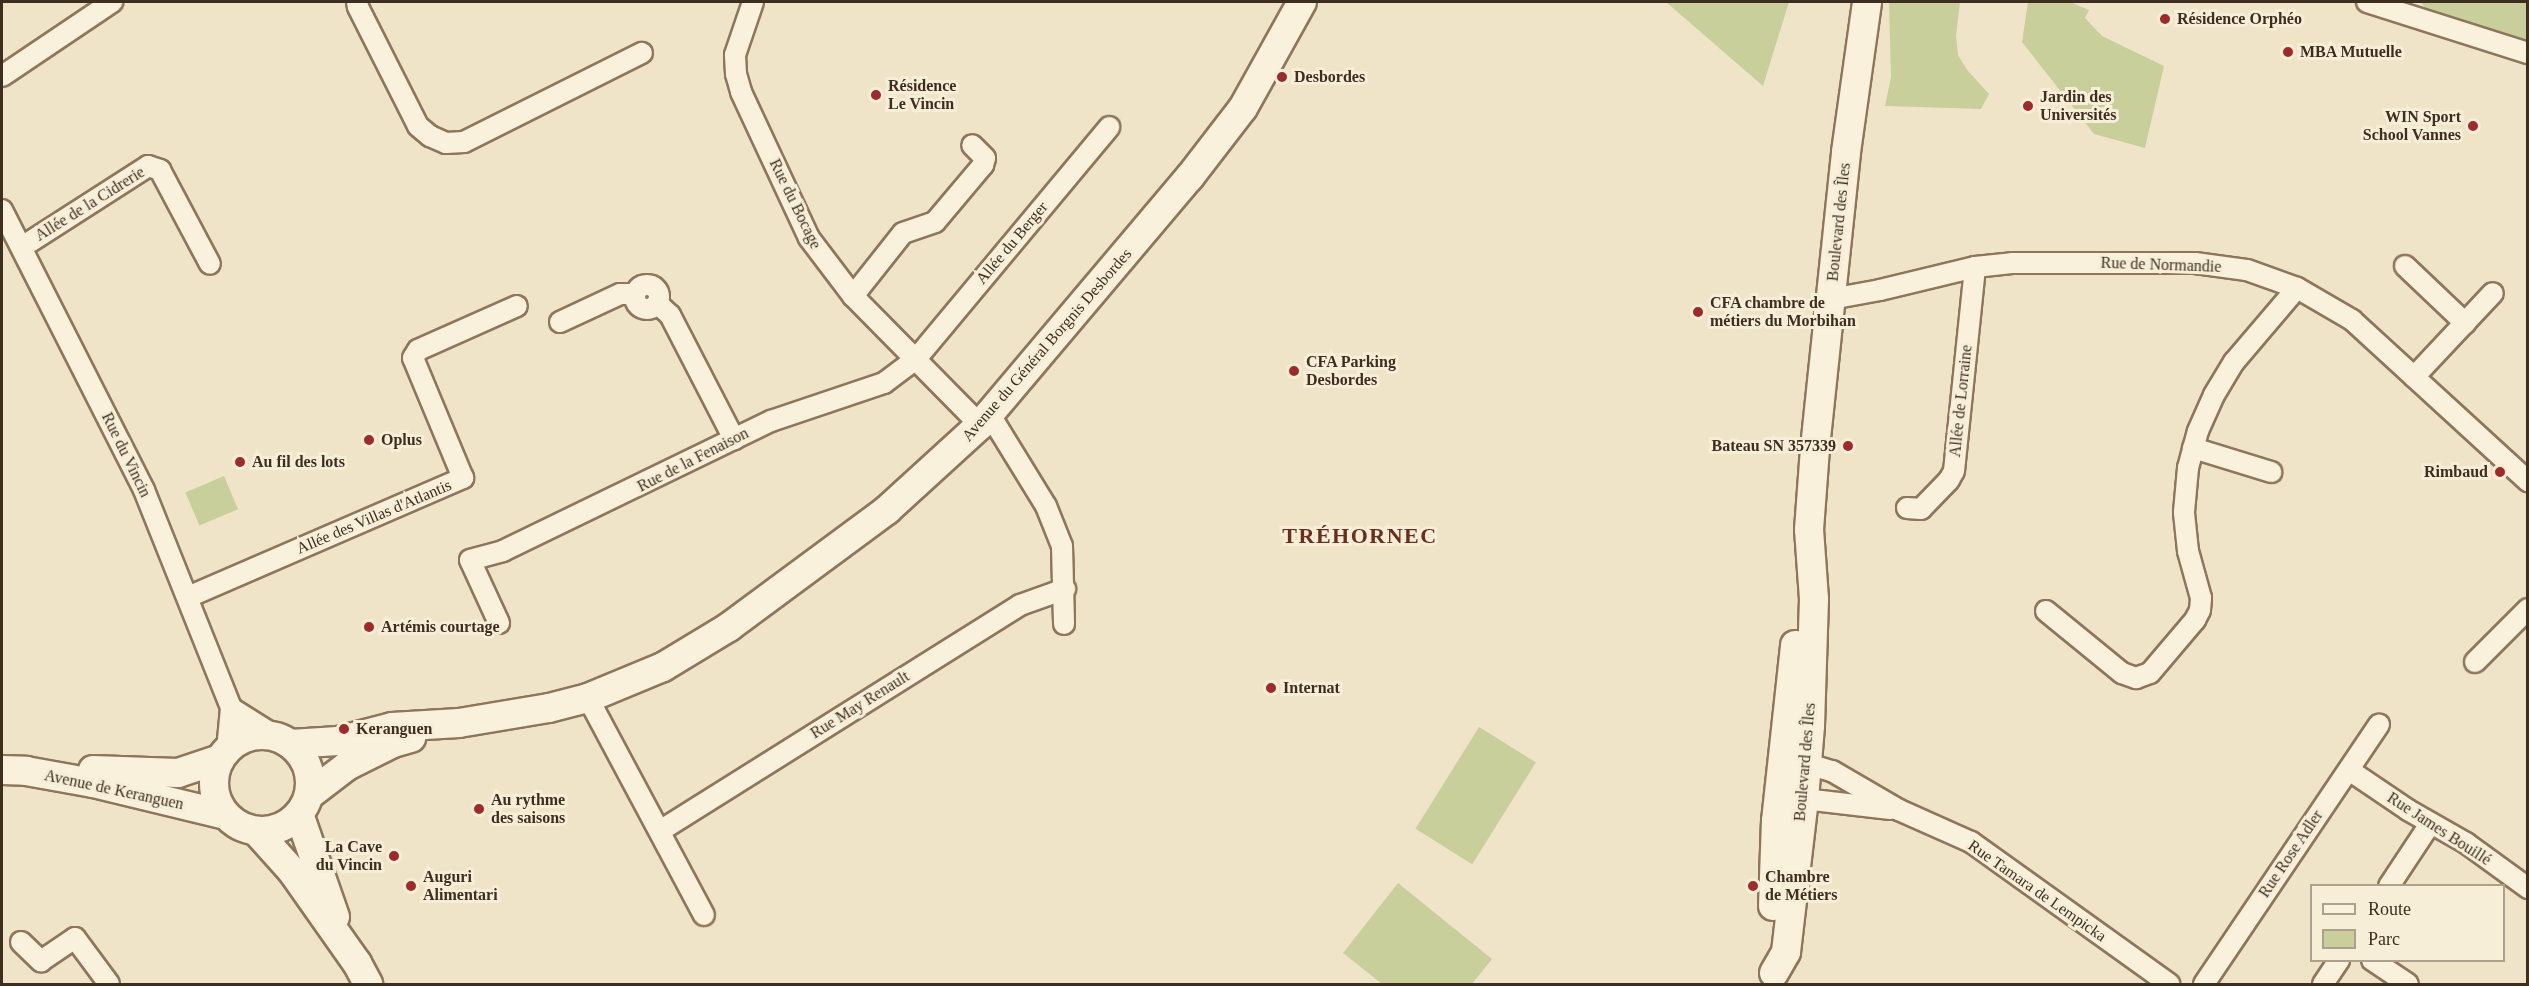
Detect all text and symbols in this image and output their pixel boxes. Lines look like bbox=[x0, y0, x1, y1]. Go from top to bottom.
place label: Résidence Orphéo bbox=[2177, 9, 2302, 29]
marker: Résidence Orphéo bbox=[2158, 12, 2172, 26]
place label: MBA Mutuelle bbox=[2300, 42, 2403, 62]
marker: MBA Mutuelle bbox=[2281, 45, 2295, 59]
place label: Desbordes bbox=[1294, 67, 1365, 87]
marker: Desbordes bbox=[1275, 70, 1289, 84]
place label: Résidence Le Vincin bbox=[888, 76, 956, 114]
place label: Jardin des Universités bbox=[2040, 87, 2116, 125]
marker: Résidence Le Vincin bbox=[869, 88, 883, 102]
marker: Jardin des Universités bbox=[2021, 99, 2035, 113]
place label: WIN Sport School Vannes bbox=[2362, 107, 2461, 145]
marker: WIN Sport School Vannes bbox=[2466, 119, 2480, 133]
street label: Rue du Bocage bbox=[765, 156, 825, 252]
street label: Boulevard des Îles bbox=[1823, 162, 1855, 282]
street label: Allée de la Cidrerie bbox=[32, 163, 148, 245]
street label: Allée du Berger bbox=[972, 198, 1052, 288]
street label: Avenue du Général Borgnis Desbordes bbox=[958, 245, 1136, 445]
street label: Rue de Normandie bbox=[2100, 253, 2222, 277]
place label: CFA chambre de métiers du Morbihan bbox=[1710, 293, 1856, 331]
marker: CFA chambre de métiers du Morbihan bbox=[1691, 305, 1705, 319]
street label: Allée de Lorraine bbox=[1946, 344, 1976, 458]
place label: CFA Parking Desbordes bbox=[1306, 352, 1397, 390]
marker: CFA Parking Desbordes bbox=[1287, 364, 1301, 378]
street label: Rue du Vincin bbox=[97, 409, 155, 501]
street label: Rue de la Fenaison bbox=[634, 424, 752, 496]
place label: Oplus bbox=[381, 430, 422, 450]
marker: Oplus bbox=[362, 433, 376, 447]
place label: Bateau SN 357339 bbox=[1712, 436, 1836, 456]
marker: Bateau SN 357339 bbox=[1841, 439, 1855, 453]
place label: Au fil des lots bbox=[252, 452, 345, 472]
marker: Au fil des lots bbox=[233, 455, 247, 469]
place label: Rimbaud bbox=[2424, 462, 2488, 482]
marker: Rimbaud bbox=[2493, 465, 2507, 479]
street label: Allée des Villas d'Atlantis bbox=[293, 476, 455, 558]
district label: TRÉHORNEC bbox=[1282, 523, 1438, 549]
place label: Artémis courtage bbox=[381, 617, 500, 637]
marker: Artémis courtage bbox=[362, 620, 376, 634]
street label: Rue May Renault bbox=[807, 667, 913, 743]
place label: Internat bbox=[1283, 678, 1340, 698]
marker: Internat bbox=[1264, 681, 1278, 695]
street label: Boulevard des Îles bbox=[1790, 702, 1820, 822]
place label: Keranguen bbox=[356, 719, 432, 739]
marker: Keranguen bbox=[337, 722, 351, 736]
street label: Avenue de Keranguen bbox=[43, 766, 185, 814]
street label: Rue James Bouillé bbox=[2383, 788, 2495, 870]
place label: Au rythme des saisons bbox=[491, 790, 565, 828]
marker: Au rythme des saisons bbox=[472, 802, 486, 816]
street label: Rue Rose Adler bbox=[2254, 806, 2328, 902]
street label: Rue Tamara de Lempicka bbox=[1964, 836, 2110, 946]
place label: La Cave du Vincin bbox=[315, 837, 382, 875]
marker: La Cave du Vincin bbox=[387, 849, 401, 863]
place label: Auguri Alimentari bbox=[423, 867, 498, 905]
place label: Chambre de Métiers bbox=[1765, 867, 1837, 905]
marker: Auguri Alimentari bbox=[404, 879, 418, 893]
marker: Chambre de Métiers bbox=[1746, 879, 1760, 893]
legend bbox=[2310, 884, 2505, 962]
text: Route bbox=[2368, 899, 2411, 919]
text: Parc bbox=[2368, 929, 2400, 949]

